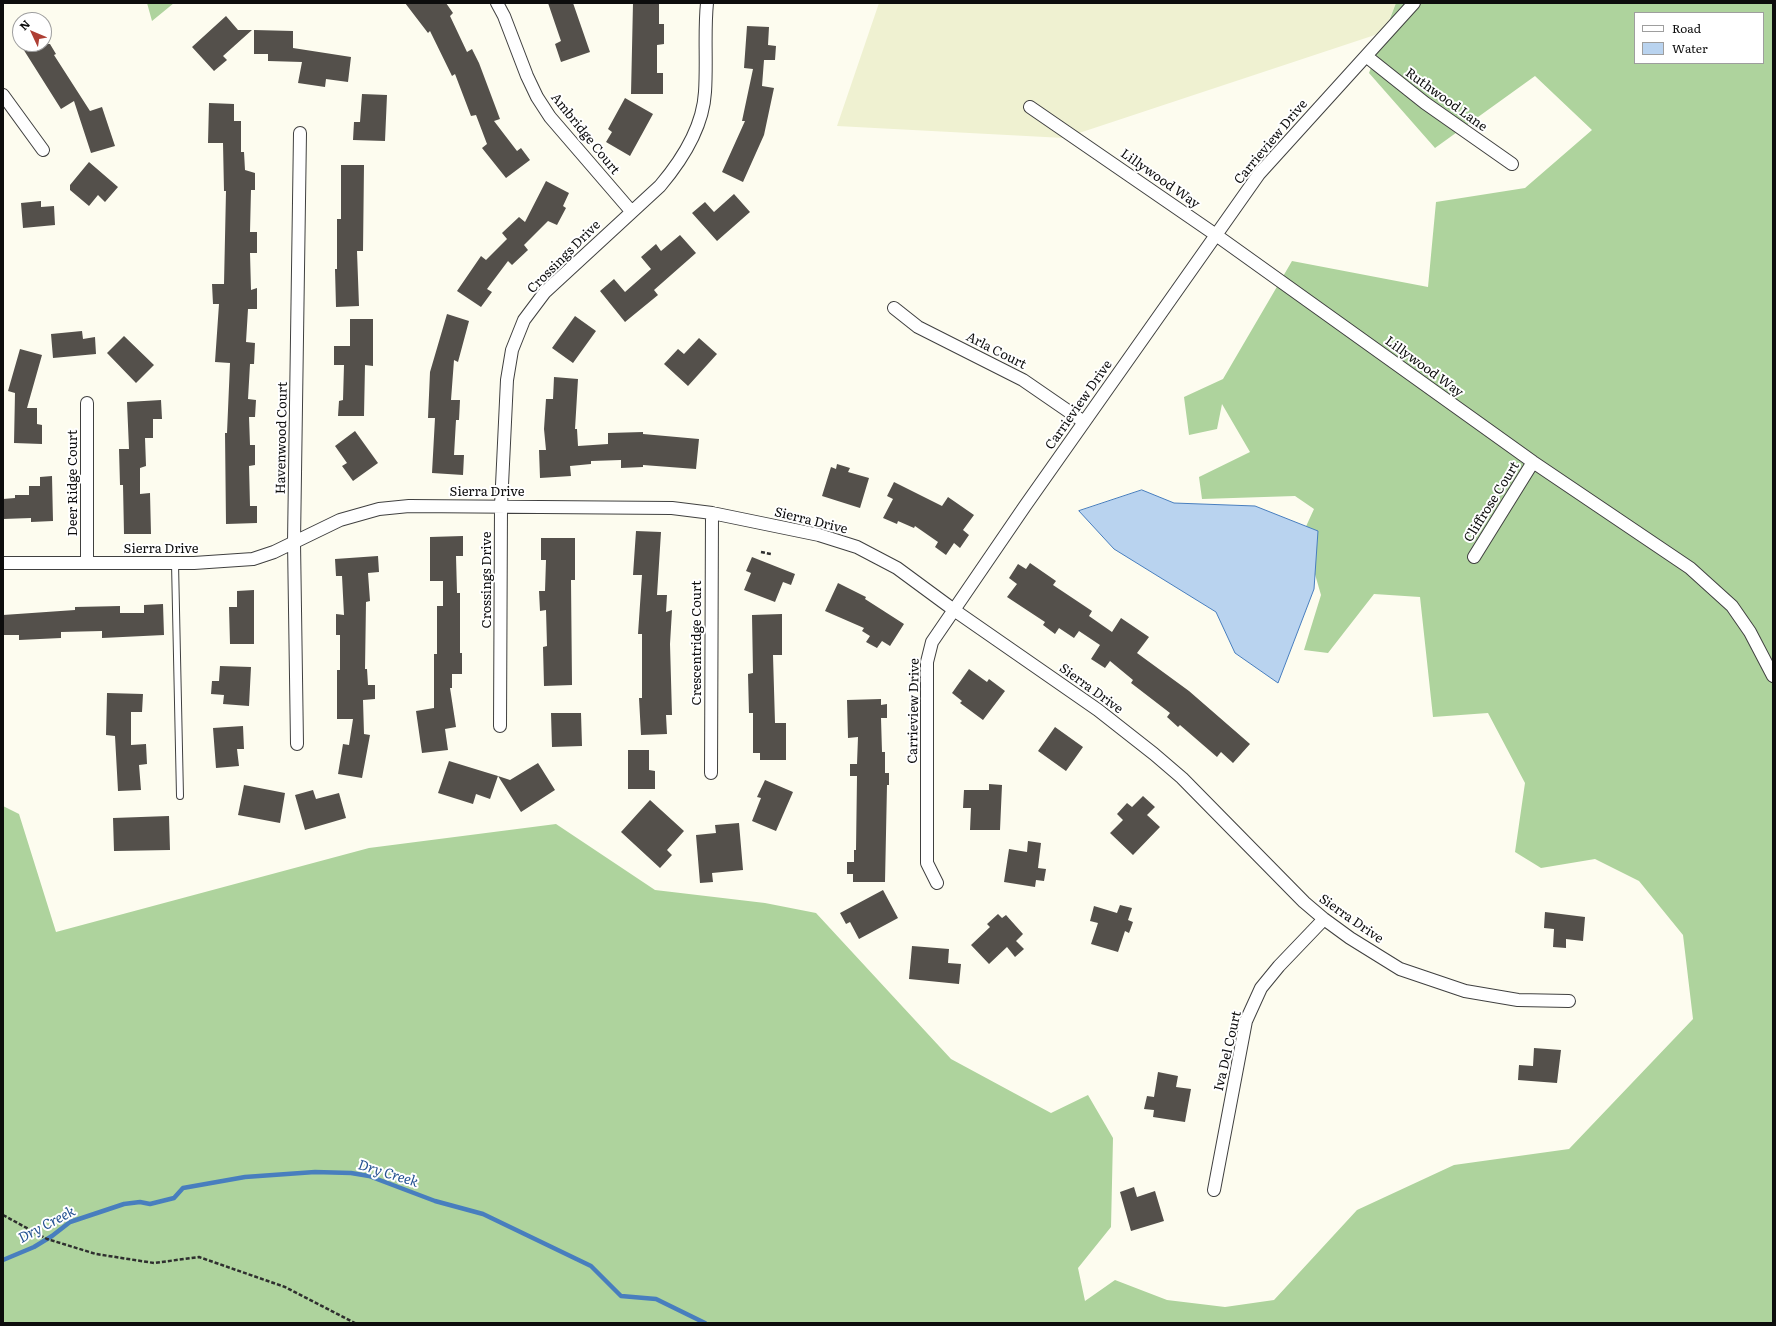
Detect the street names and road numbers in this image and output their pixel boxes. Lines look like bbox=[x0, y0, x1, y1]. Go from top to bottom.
street label: Ruthwood Lane bbox=[1402, 65, 1490, 135]
street label: Ambridge Court bbox=[547, 90, 623, 178]
street label: Carrieview Drive bbox=[1231, 97, 1311, 187]
street label: Lillywood Way bbox=[1117, 146, 1203, 212]
street label: Crossings Drive bbox=[524, 217, 604, 297]
street label: Arla Court bbox=[963, 329, 1029, 373]
street label: Lillywood Way bbox=[1382, 333, 1466, 401]
street label: Carrieview Drive bbox=[1042, 357, 1116, 453]
street label: Havenwood Court bbox=[273, 382, 291, 494]
street label: Deer Ridge Court bbox=[65, 430, 81, 536]
street label: Cliffrose Court bbox=[1461, 459, 1523, 545]
street label: Sierra Drive bbox=[450, 484, 524, 500]
street label: Sierra Drive bbox=[773, 504, 849, 538]
street label: Crossings Drive bbox=[479, 532, 495, 628]
street label: Sierra Drive bbox=[124, 541, 198, 557]
street label: Crescentridge Court bbox=[689, 581, 705, 705]
street label: Carrieview Drive bbox=[905, 658, 923, 764]
street label: Sierra Drive bbox=[1056, 661, 1126, 717]
street label: Sierra Drive bbox=[1316, 891, 1386, 947]
street label: Iva Del Court bbox=[1211, 1009, 1245, 1093]

